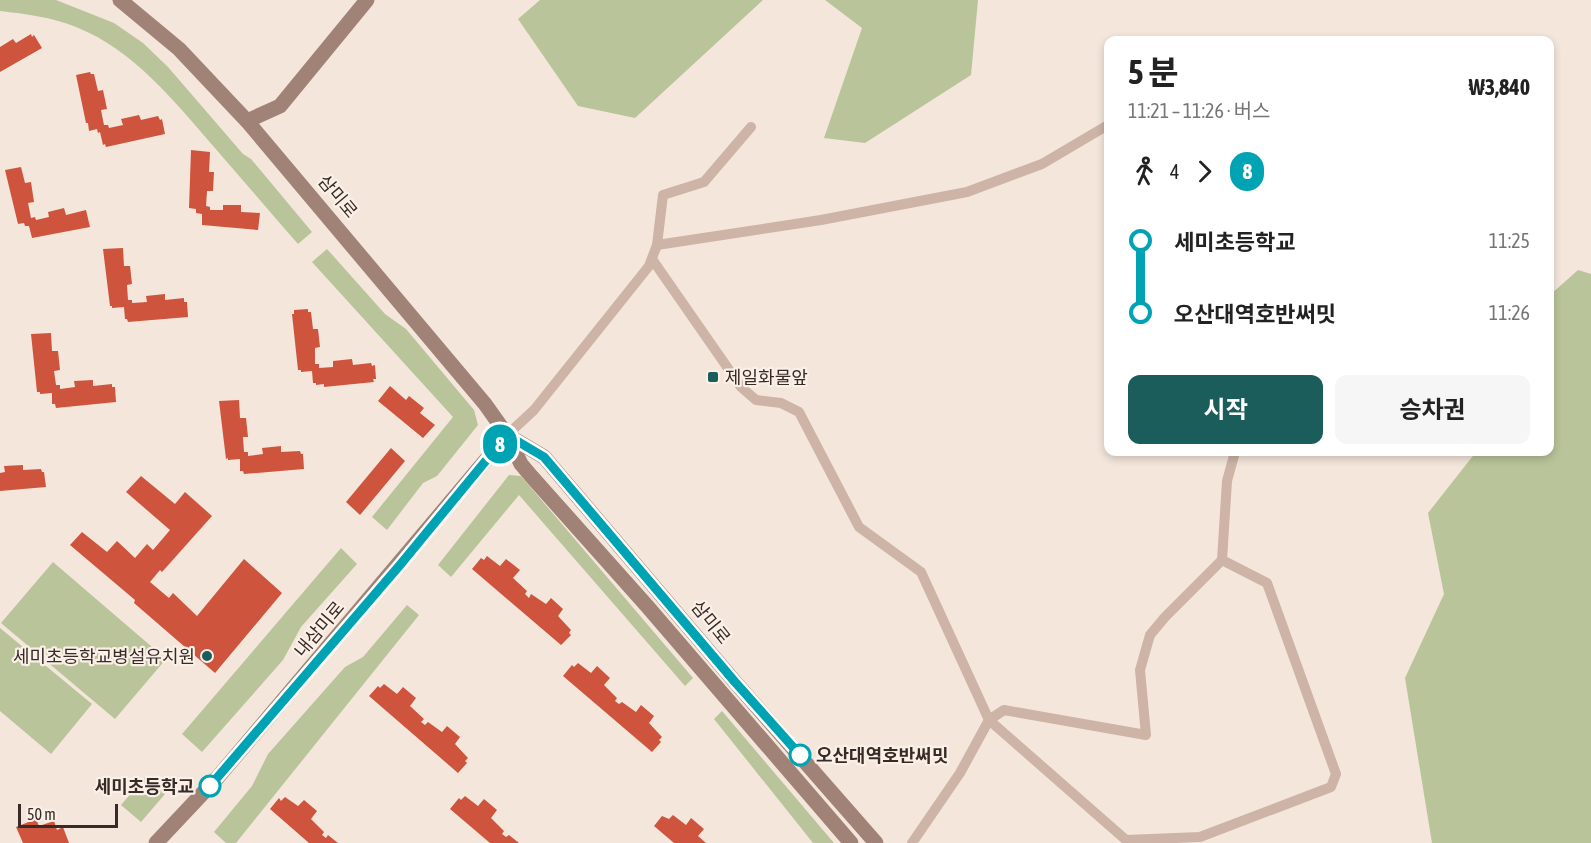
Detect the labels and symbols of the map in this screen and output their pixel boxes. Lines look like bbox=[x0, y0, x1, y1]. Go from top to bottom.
street label: 삼미로 bbox=[314, 170, 362, 222]
place label: 제일화물앞 bbox=[725, 367, 808, 388]
marker: 제일화물앞 bbox=[706, 370, 720, 384]
line badge: 8 bbox=[480, 424, 520, 464]
street label: 삼미로 bbox=[687, 596, 735, 648]
street label: 내삼미로 bbox=[290, 597, 348, 661]
place label: 세미초등학교병설유치원 bbox=[13, 646, 195, 667]
marker: 세미초등학교병설유치원 bbox=[200, 649, 214, 663]
marker: 오산대역호반써밋 bbox=[789, 744, 811, 766]
place label: 오산대역호반써밋 bbox=[816, 745, 948, 766]
marker: 세미초등학교 bbox=[199, 775, 221, 797]
place label: 세미초등학교 bbox=[95, 776, 194, 797]
scale bar bbox=[18, 801, 118, 828]

